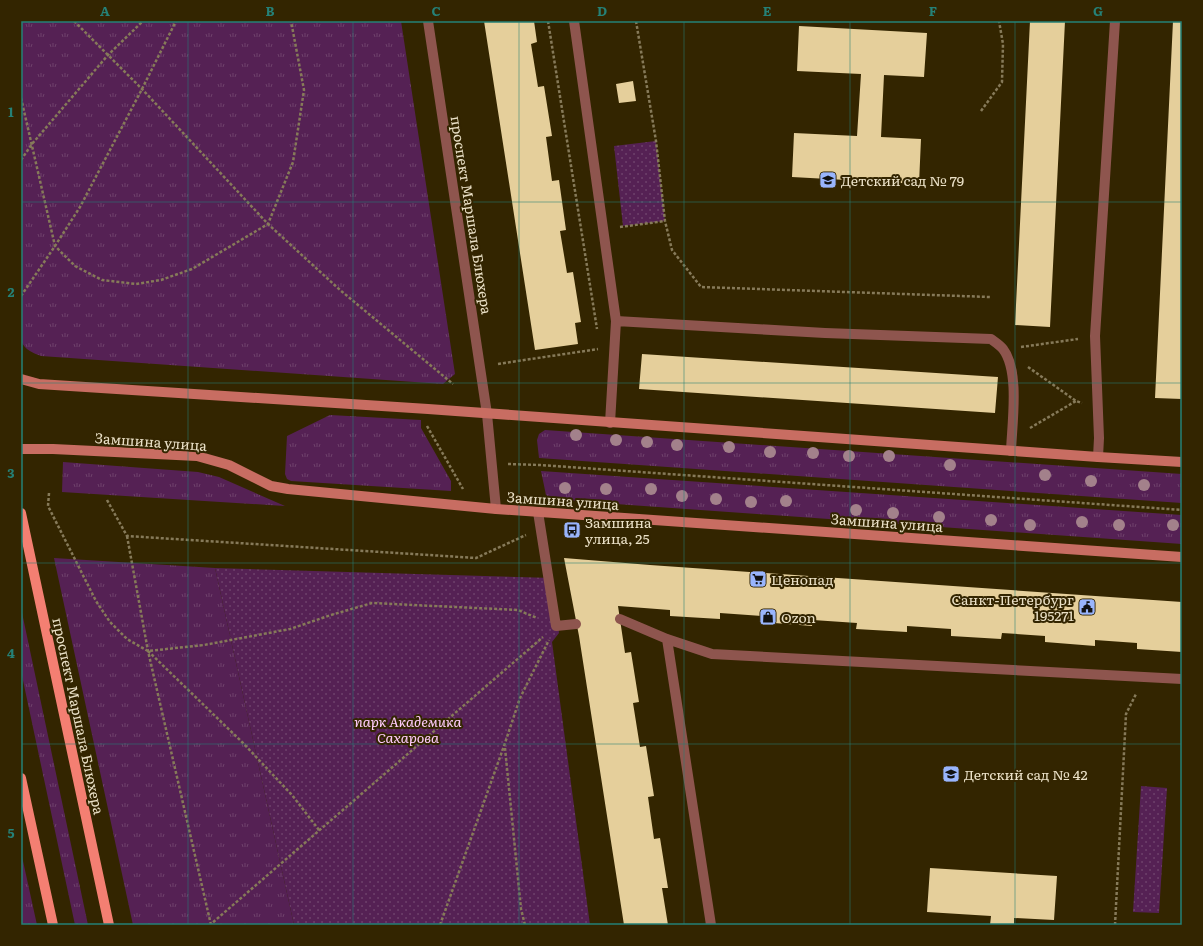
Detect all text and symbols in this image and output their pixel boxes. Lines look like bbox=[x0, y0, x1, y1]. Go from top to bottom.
text: A bbox=[100, 1, 110, 20]
text: B bbox=[266, 1, 275, 20]
text: C bbox=[431, 1, 441, 20]
text: D bbox=[597, 1, 607, 20]
text: E bbox=[763, 1, 772, 20]
text: F bbox=[929, 1, 937, 20]
text: G bbox=[1093, 1, 1103, 20]
text: 1 bbox=[8, 102, 14, 121]
street label: проспект Маршала Блюхера bbox=[446, 114, 498, 316]
school or university icon: Детский сад № 79 bbox=[818, 170, 838, 190]
place label: Детский сад № 79 bbox=[841, 170, 964, 190]
text: 2 bbox=[8, 282, 15, 301]
street label: Замшина улица bbox=[94, 427, 208, 455]
text: 3 bbox=[7, 463, 15, 482]
street label: Замшина улица bbox=[506, 486, 620, 514]
street label: Замшина улица bbox=[830, 508, 944, 536]
place label: Замшина улица, 25 bbox=[585, 512, 652, 548]
bus stop icon: Замшина улица, 25 bbox=[562, 520, 582, 540]
supermarket icon: Ценопад bbox=[748, 569, 768, 589]
place label: Ценопад bbox=[771, 569, 834, 589]
place label: Санкт-Петербург 195271 bbox=[951, 589, 1074, 625]
public building icon: Санкт-Петербург 195271 bbox=[1077, 597, 1097, 617]
shop icon: Ozon bbox=[758, 607, 778, 627]
place label: Ozon bbox=[781, 607, 816, 627]
street label: проспект Маршала Блюхера bbox=[48, 616, 110, 817]
text: 4 bbox=[7, 643, 15, 662]
park label: парк Академика Сахарова bbox=[354, 711, 462, 747]
school or university icon: Детский сад № 42 bbox=[941, 764, 961, 784]
place label: Детский сад № 42 bbox=[964, 764, 1088, 784]
text: 5 bbox=[7, 823, 15, 842]

